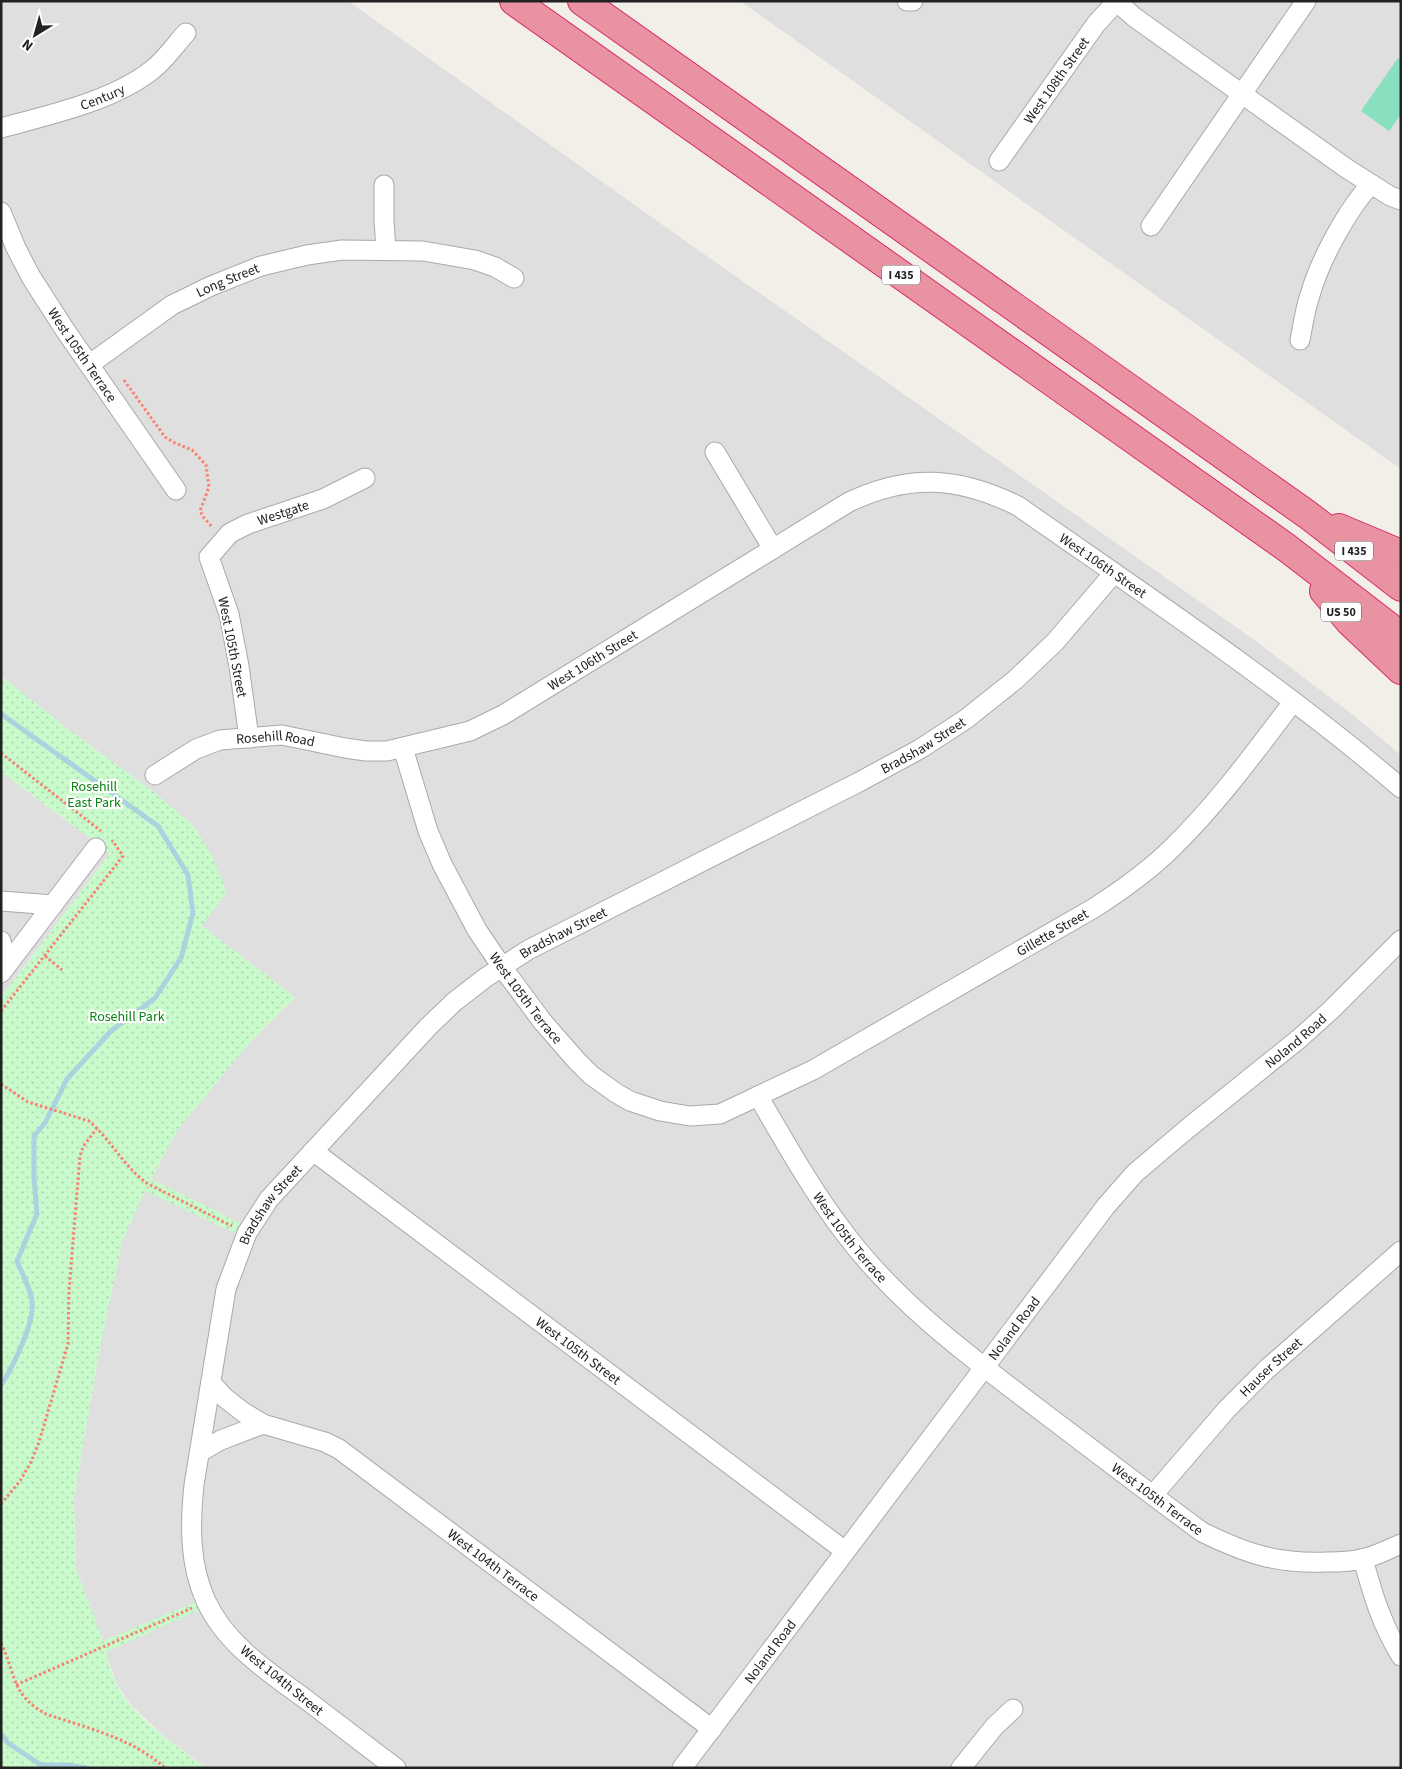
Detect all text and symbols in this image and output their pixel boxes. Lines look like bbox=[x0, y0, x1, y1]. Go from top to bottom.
north arrow bbox=[10, 10, 60, 60]
street label: West 108th Street bbox=[1019, 33, 1095, 128]
text: N bbox=[18, 34, 38, 55]
street label: Century bbox=[78, 80, 129, 116]
street label: Long Street bbox=[193, 259, 263, 303]
road number: I 435 bbox=[882, 266, 920, 284]
street label: West 105th Terrace bbox=[42, 304, 121, 407]
street label: Westgate bbox=[255, 495, 312, 531]
street label: West 106th Street bbox=[1055, 529, 1151, 604]
road number: I 435 bbox=[1335, 542, 1373, 560]
street label: West 105th Street bbox=[212, 595, 252, 699]
road number: US 50 bbox=[1321, 602, 1361, 622]
street label: West 106th Street bbox=[544, 625, 642, 696]
street label: Bradshaw Street bbox=[877, 713, 970, 779]
street label: Rosehill Road bbox=[235, 726, 316, 753]
park label: Rosehill East Park bbox=[67, 777, 121, 813]
street label: Bradshaw Street bbox=[516, 902, 611, 964]
street label: Gillette Street bbox=[1013, 904, 1092, 962]
street label: West 105th Terrace bbox=[484, 949, 567, 1049]
park label: Rosehill Park bbox=[89, 1007, 165, 1027]
street label: Noland Road bbox=[1261, 1009, 1332, 1074]
street label: Bradshaw Street bbox=[234, 1160, 307, 1248]
street label: West 105th Terrace bbox=[807, 1189, 891, 1288]
street label: Noland Road bbox=[984, 1293, 1045, 1365]
street label: West 105th Street bbox=[531, 1313, 625, 1390]
street label: Hauser Street bbox=[1235, 1333, 1307, 1402]
street label: West 105th Terrace bbox=[1107, 1458, 1207, 1541]
street label: West 104th Terrace bbox=[443, 1525, 543, 1607]
street label: Noland Road bbox=[740, 1616, 801, 1688]
street label: West 104th Street bbox=[235, 1641, 328, 1721]

